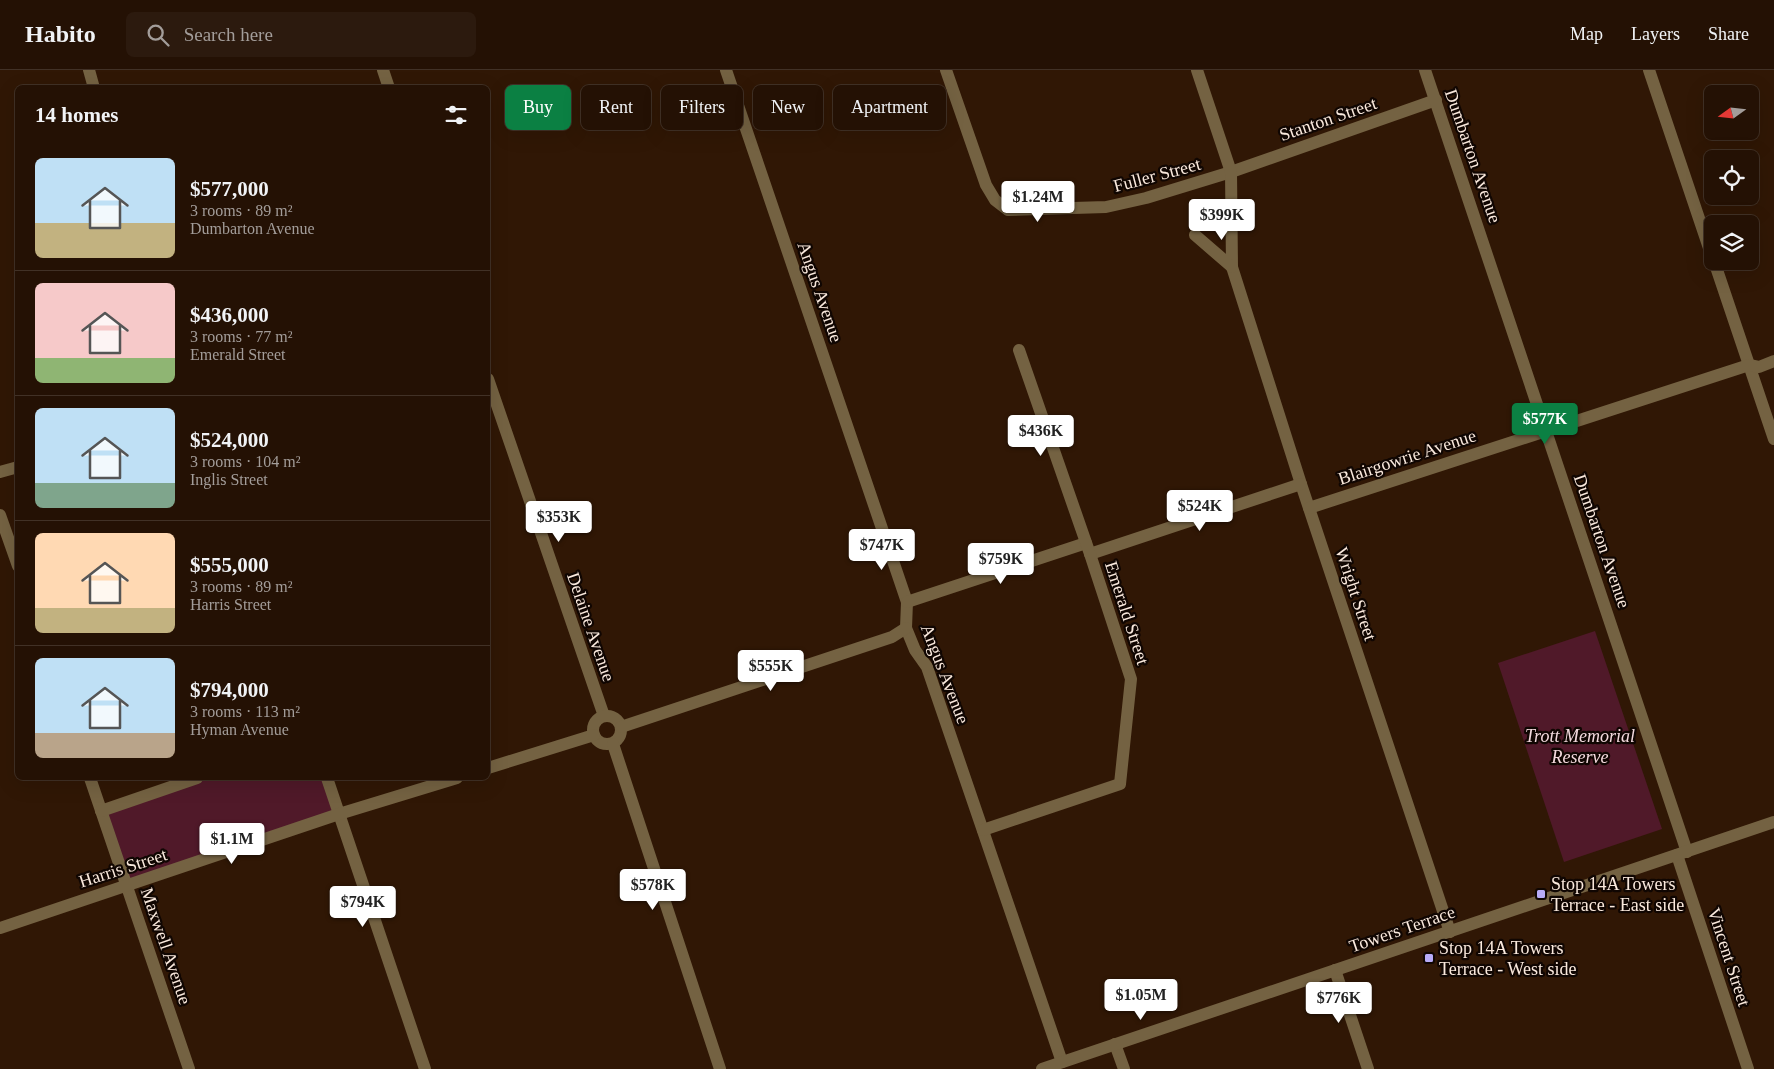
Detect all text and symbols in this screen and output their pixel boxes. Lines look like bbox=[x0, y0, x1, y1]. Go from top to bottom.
search box bbox=[126, 12, 476, 57]
text: Habito bbox=[25, 21, 96, 47]
icon: search bbox=[144, 21, 172, 49]
text: Search here bbox=[184, 24, 273, 45]
text: Map bbox=[1570, 24, 1603, 44]
text: Layers bbox=[1631, 24, 1680, 44]
text: Share bbox=[1708, 24, 1749, 44]
chip: Buy bbox=[505, 85, 571, 130]
chip: Rent bbox=[581, 85, 651, 130]
chip: Filters bbox=[661, 85, 743, 130]
chip: New bbox=[753, 85, 823, 130]
chip: Apartment bbox=[833, 85, 946, 130]
north arrow bbox=[1704, 85, 1759, 140]
map controls bbox=[1704, 85, 1759, 270]
street label: Dumbarton Avenue bbox=[1441, 86, 1505, 226]
street label: Stanton Street bbox=[1277, 93, 1379, 145]
icon: filters bbox=[442, 101, 470, 129]
text: 14 homes bbox=[35, 103, 118, 127]
button: locate bbox=[1704, 150, 1759, 205]
street label: Fuller Street bbox=[1111, 154, 1203, 196]
text: $577,000 bbox=[190, 177, 269, 201]
icon: home bbox=[75, 178, 135, 238]
pin: $1.24M bbox=[997, 180, 1079, 223]
text: $1.24M bbox=[1012, 188, 1064, 205]
pin: $399K bbox=[1187, 198, 1257, 241]
text: 3 rooms · 89 m² bbox=[190, 202, 293, 219]
text: $399K bbox=[1200, 206, 1244, 223]
button: layers bbox=[1704, 215, 1759, 270]
text: Dumbarton Avenue bbox=[190, 220, 315, 237]
street label: Angus Avenue bbox=[793, 239, 847, 345]
icon: home bbox=[75, 303, 135, 363]
text: $436,000 bbox=[190, 303, 269, 327]
text: 3 rooms · 77 m² bbox=[190, 328, 293, 345]
text: Emerald Street bbox=[190, 346, 286, 363]
pin: $577K bbox=[1510, 402, 1580, 445]
text: $577K bbox=[1523, 410, 1567, 427]
pin: $436K bbox=[1006, 414, 1076, 457]
text: $436K bbox=[1019, 422, 1063, 439]
street label: Blairgowrie Avenue bbox=[1336, 425, 1478, 489]
icon: home bbox=[75, 428, 135, 488]
text: $524,000 bbox=[190, 428, 269, 452]
text: 3 rooms · 104 m² bbox=[190, 453, 301, 470]
text: Inglis Street bbox=[190, 471, 268, 488]
street label: Dumbarton Avenue bbox=[1570, 471, 1634, 611]
pin: $524K bbox=[1165, 490, 1235, 532]
text: $524K bbox=[1178, 497, 1222, 514]
pin: $353K bbox=[524, 500, 594, 543]
text: $353K bbox=[537, 508, 581, 525]
pin: $747K bbox=[847, 528, 917, 571]
text: $747K bbox=[860, 536, 904, 553]
pin: $759K bbox=[966, 542, 1036, 585]
street label: Wright Street bbox=[1332, 545, 1380, 643]
text: $759K bbox=[979, 550, 1023, 567]
icon: home bbox=[75, 553, 135, 613]
text: $555,000 bbox=[190, 553, 269, 577]
street label: Emerald Street bbox=[1101, 559, 1153, 667]
street label: Delaine Avenue bbox=[563, 570, 619, 684]
text: 3 rooms · 89 m² bbox=[190, 578, 293, 595]
text: Harris Street bbox=[190, 596, 271, 613]
street label: Angus Avenue bbox=[917, 621, 973, 727]
pin: $555K bbox=[736, 650, 806, 692]
text: $555K bbox=[749, 657, 793, 674]
icon: home bbox=[75, 678, 135, 738]
text: $794,000 bbox=[190, 678, 269, 702]
text: 3 rooms · 113 m² bbox=[190, 703, 300, 720]
text: Hyman Avenue bbox=[190, 721, 289, 738]
park label: Trott Memorial Reserve bbox=[1525, 726, 1635, 767]
pin: $1.1M bbox=[197, 822, 267, 865]
text: $1.1M bbox=[210, 830, 254, 847]
street label: Harris Street bbox=[76, 844, 170, 892]
pin: $578K bbox=[618, 868, 688, 911]
place label: Stop 14A Towers Terrace - East side bbox=[1551, 874, 1684, 915]
text: $578K bbox=[631, 876, 675, 893]
street label: Maxwell Avenue bbox=[137, 885, 195, 1007]
pin: $794K bbox=[328, 886, 398, 928]
marker: Stop 14A Towers Terrace - East side bbox=[1535, 888, 1547, 900]
text: $794K bbox=[341, 893, 385, 910]
street label: Towers Terrace bbox=[1346, 902, 1458, 956]
street label: Vincent Street bbox=[1704, 905, 1754, 1009]
place label: Stop 14A Towers Terrace - West side bbox=[1439, 938, 1576, 979]
marker: Stop 14A Towers Terrace - West side bbox=[1423, 952, 1435, 964]
pin: $1.05M bbox=[1100, 978, 1182, 1021]
pin: $776K bbox=[1304, 982, 1374, 1024]
text: $1.05M bbox=[1115, 986, 1167, 1003]
text: $776K bbox=[1317, 989, 1361, 1006]

